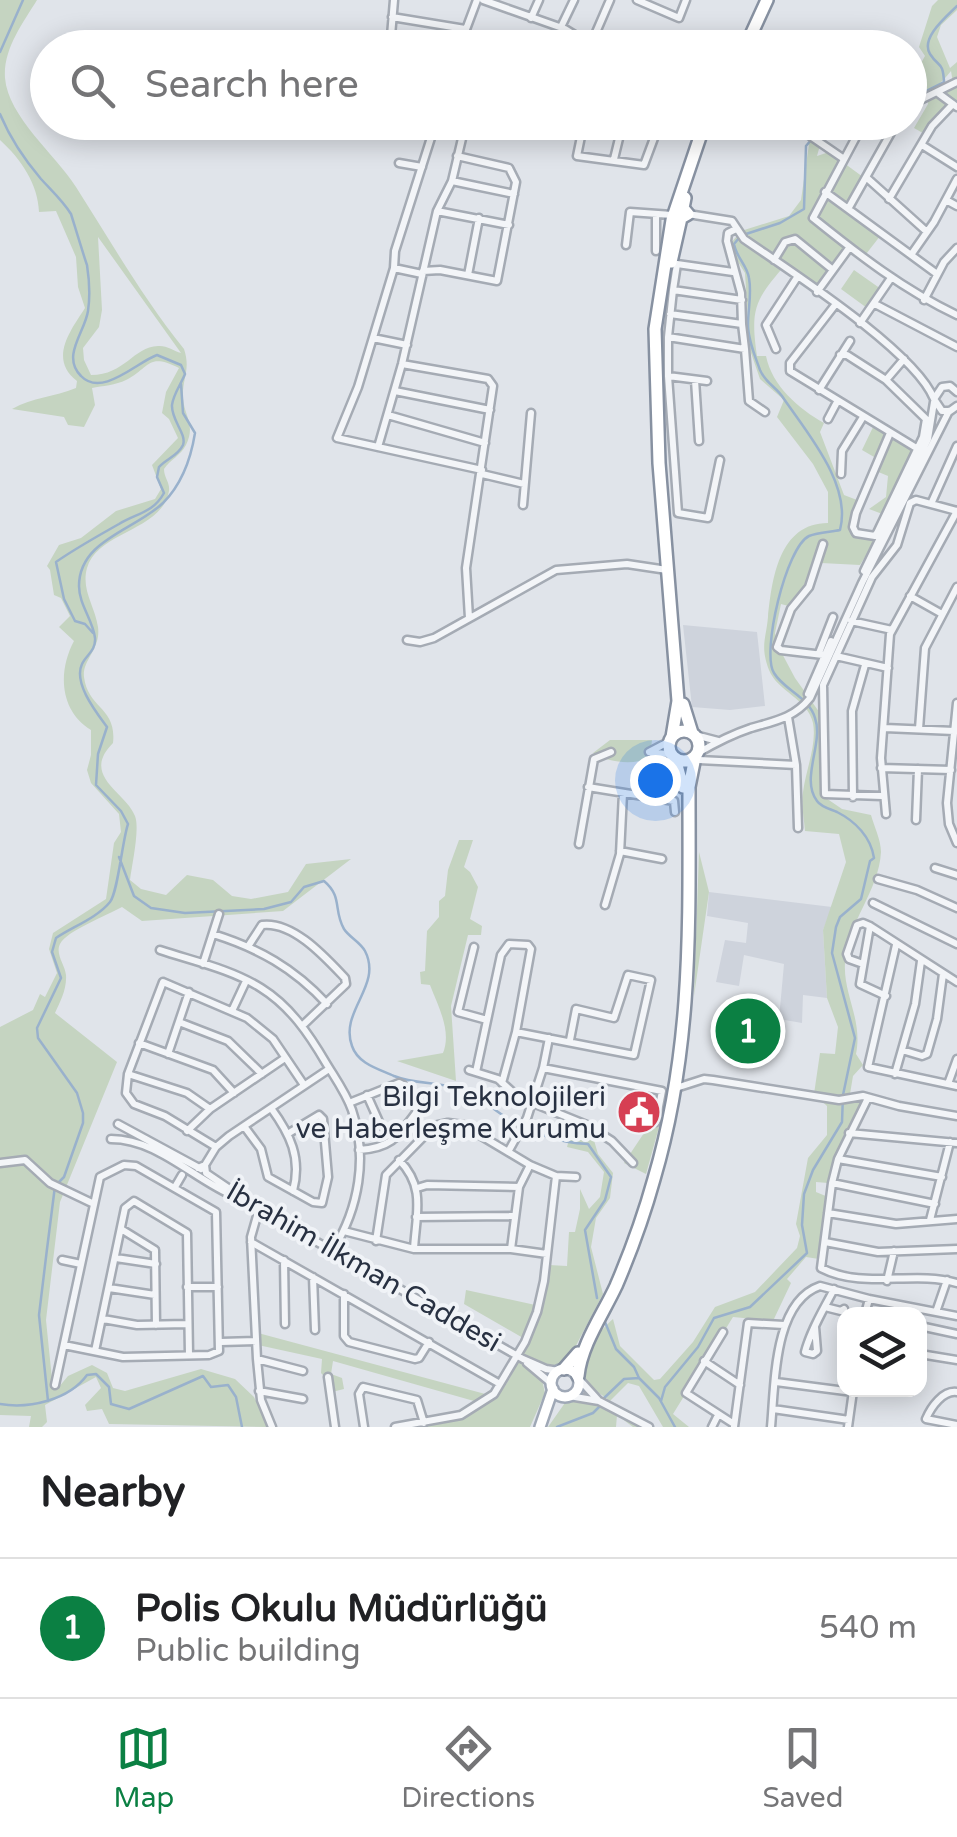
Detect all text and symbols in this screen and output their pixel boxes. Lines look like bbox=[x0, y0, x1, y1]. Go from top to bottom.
search box bbox=[30, 30, 927, 140]
icon: search bbox=[65, 58, 120, 113]
text: Search here bbox=[145, 62, 359, 108]
your location bbox=[630, 755, 681, 806]
pin: 1 bbox=[716, 994, 780, 1068]
place label: Bilgi Teknolojileri ve Haberleşme Kurumu bbox=[296, 1080, 606, 1146]
public building icon: Bilgi Teknolojileri ve Haberleşme Kurumu bbox=[616, 1089, 662, 1135]
street label: İbrahim İlkman Caddesi bbox=[220, 1174, 507, 1359]
map controls bbox=[837, 1307, 927, 1397]
button: layers bbox=[837, 1307, 927, 1397]
text: Nearby bbox=[40, 1467, 185, 1518]
text: Polis Okulu Müdürlüğü bbox=[135, 1586, 548, 1632]
text: 1 bbox=[62, 1609, 83, 1647]
text: 540 m bbox=[819, 1609, 917, 1647]
text: Public building bbox=[135, 1632, 361, 1670]
tab: Map bbox=[114, 1721, 174, 1815]
tab: Directions bbox=[401, 1721, 535, 1815]
tab: Saved bbox=[762, 1721, 843, 1815]

